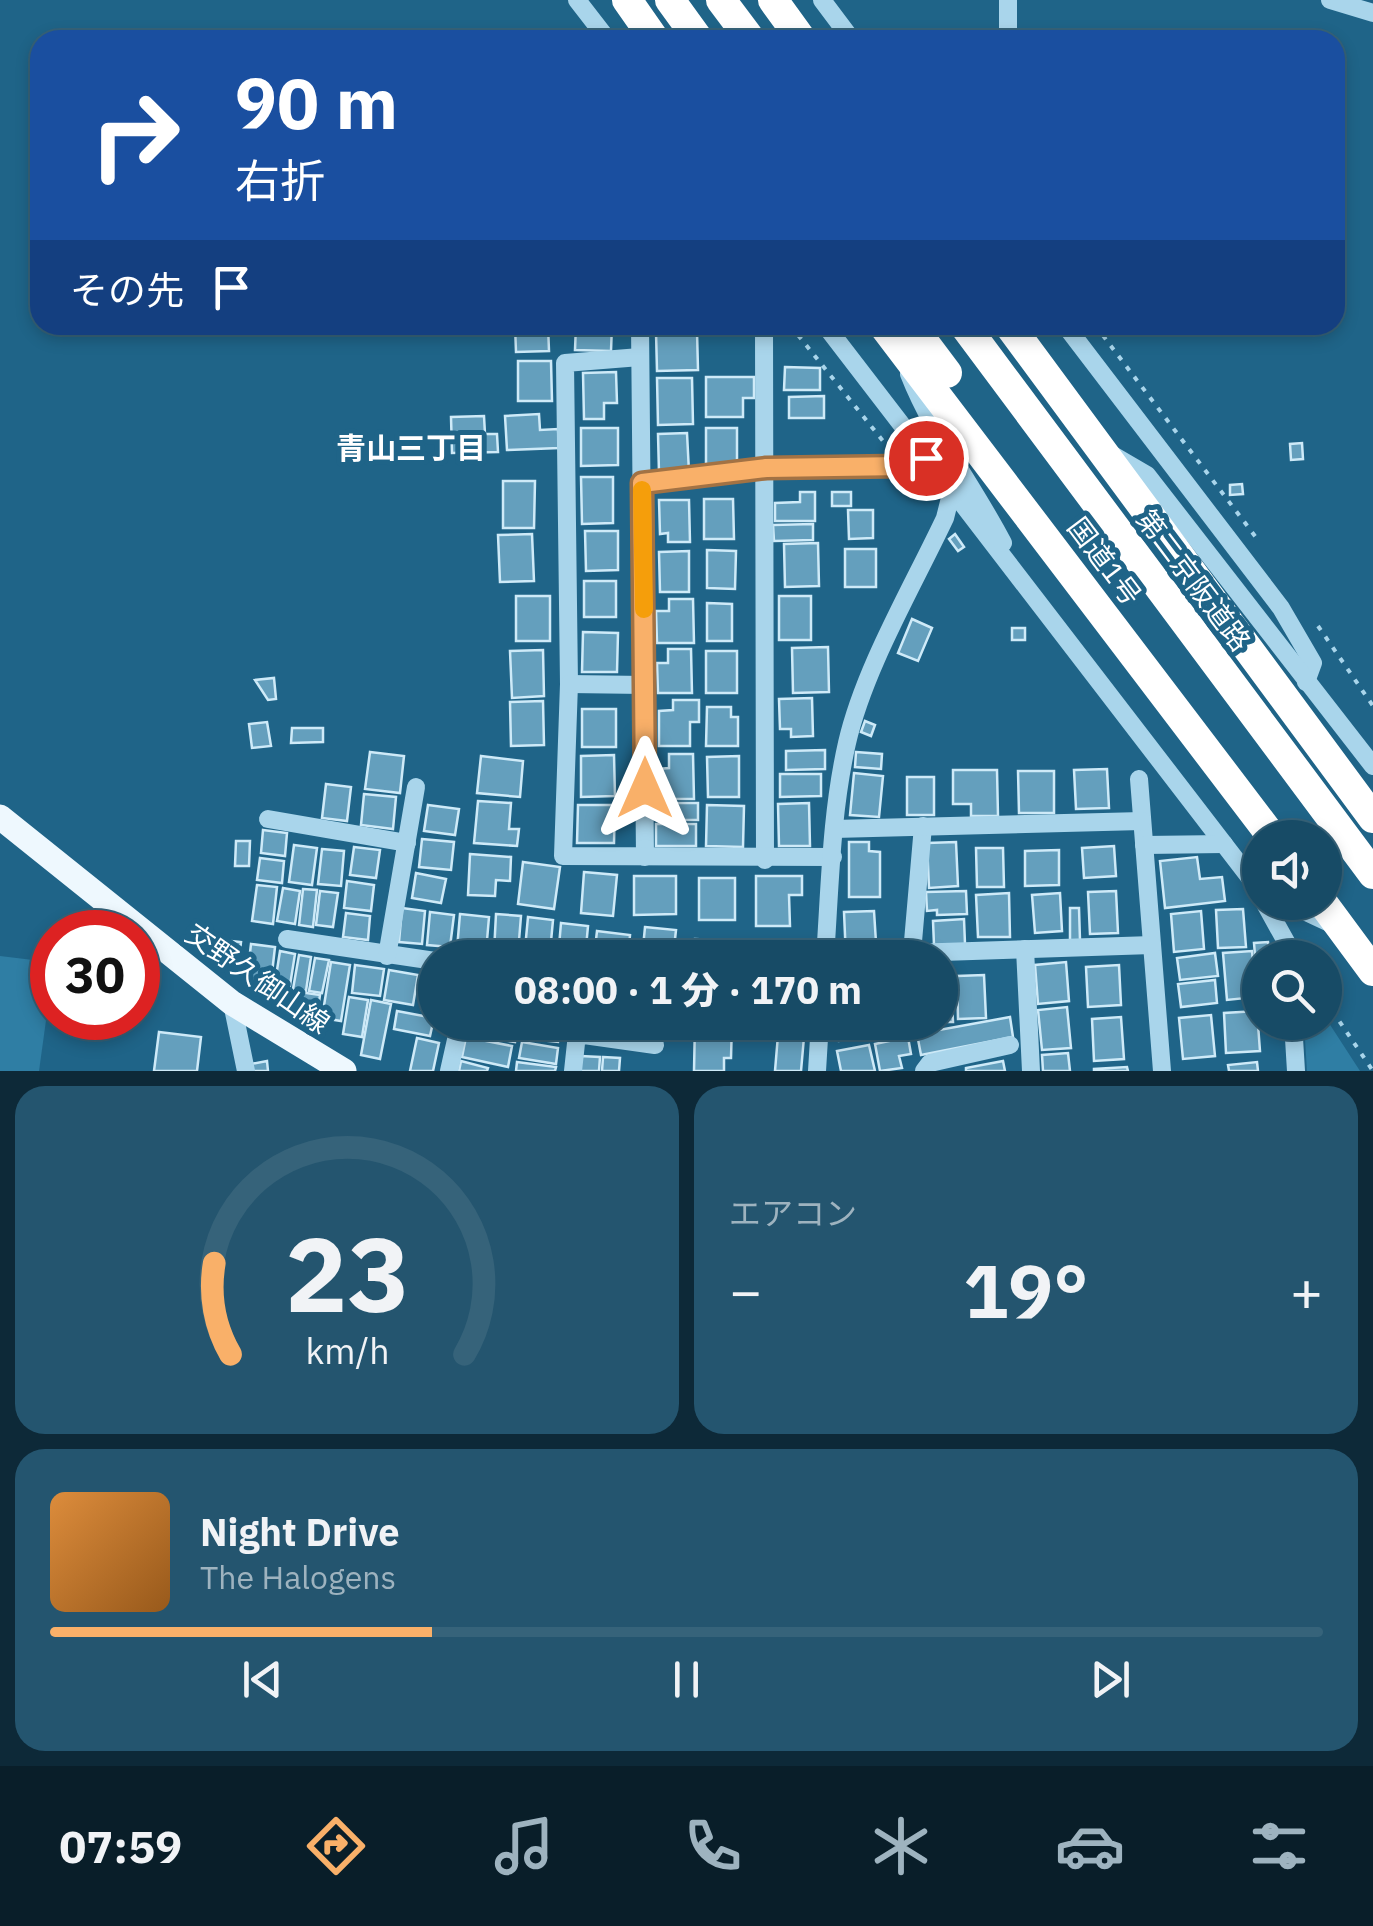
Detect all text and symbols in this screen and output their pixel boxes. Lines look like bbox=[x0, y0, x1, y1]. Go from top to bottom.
text: 90 m bbox=[235, 57, 398, 148]
icon: right bbox=[70, 70, 200, 200]
text: 右折 bbox=[235, 151, 325, 209]
icon: arrive bbox=[204, 260, 259, 315]
text: その先 bbox=[70, 265, 184, 314]
pin bbox=[884, 416, 969, 501]
district label: 青山三丁目 bbox=[336, 428, 486, 467]
icon: arrive bbox=[899, 431, 954, 486]
street label: 第二京阪道路 bbox=[1129, 502, 1259, 658]
street label: 国道1号 bbox=[1060, 510, 1150, 612]
position arrow bbox=[593, 736, 697, 840]
map controls bbox=[1242, 820, 1342, 1040]
button: sound bbox=[1242, 820, 1342, 920]
speed limit sign: 30 bbox=[30, 910, 160, 1040]
street label: 交野久御山線 bbox=[179, 915, 337, 1041]
button: search bbox=[1242, 940, 1342, 1040]
text: 08:00 · 1 分 · 170 m bbox=[514, 965, 862, 1014]
text: エアコン bbox=[729, 1192, 857, 1234]
text: 23 bbox=[285, 1205, 409, 1341]
text: 19° bbox=[963, 1241, 1089, 1339]
text: − bbox=[729, 1255, 762, 1326]
text: + bbox=[1290, 1255, 1323, 1326]
text: km/h bbox=[305, 1327, 389, 1374]
text: Night Drive bbox=[200, 1507, 400, 1556]
text: The Halogens bbox=[200, 1556, 396, 1598]
icon: previous bbox=[235, 1652, 290, 1707]
icon: pause bbox=[659, 1652, 714, 1707]
icon: next bbox=[1083, 1652, 1138, 1707]
icon: directions bbox=[301, 1811, 371, 1881]
icon: music bbox=[489, 1811, 559, 1881]
icon: phone bbox=[678, 1811, 748, 1881]
icon: climate bbox=[866, 1811, 936, 1881]
icon: car bbox=[1055, 1811, 1125, 1881]
icon: filters bbox=[1244, 1811, 1314, 1881]
text: 07:59 bbox=[59, 1817, 182, 1875]

